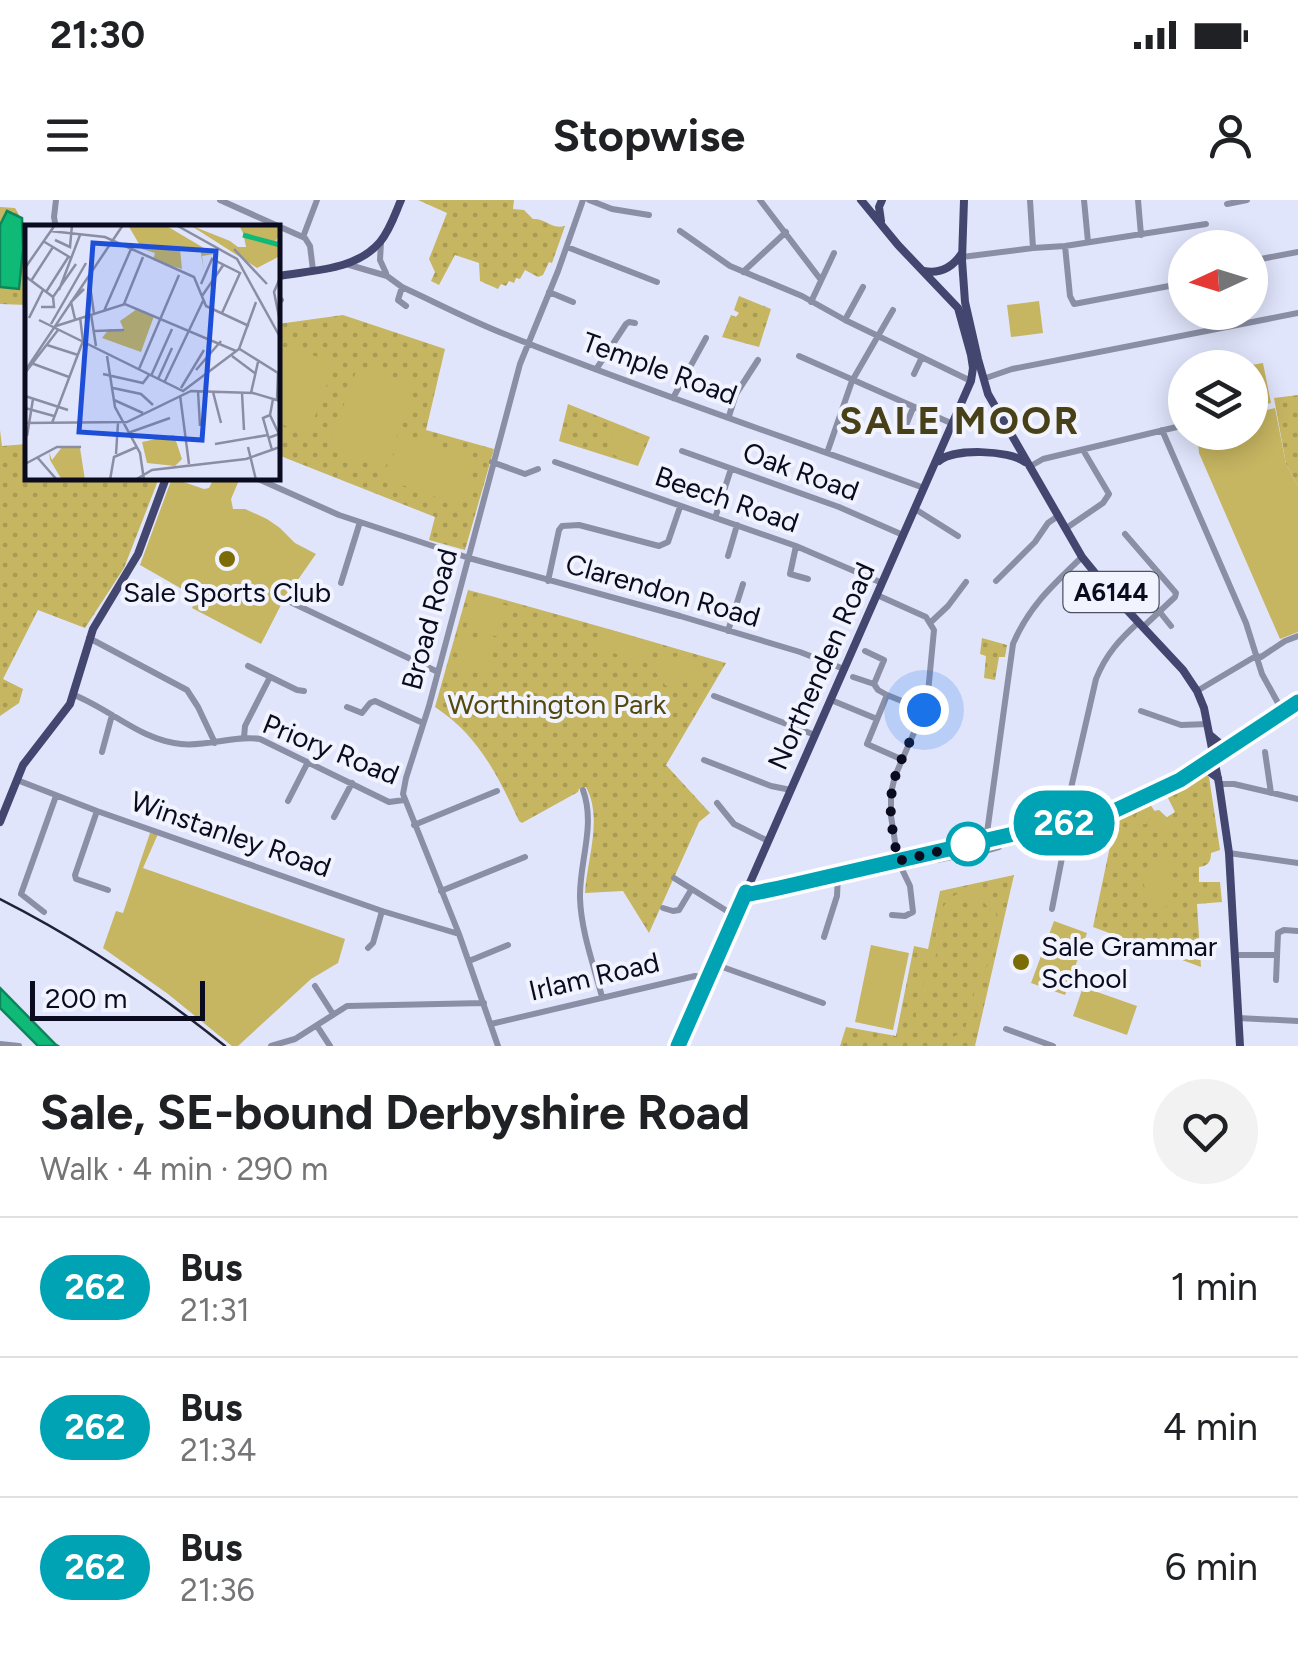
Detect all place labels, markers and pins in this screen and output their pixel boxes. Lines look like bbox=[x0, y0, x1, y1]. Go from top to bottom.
marker: Sale Sports Club bbox=[216, 548, 238, 570]
place label: Sale Sports Club bbox=[123, 575, 331, 609]
unlabelled marker bbox=[947, 823, 989, 865]
place label: Sale Grammar School bbox=[1041, 929, 1218, 995]
marker: Sale Grammar School bbox=[1010, 951, 1032, 973]

